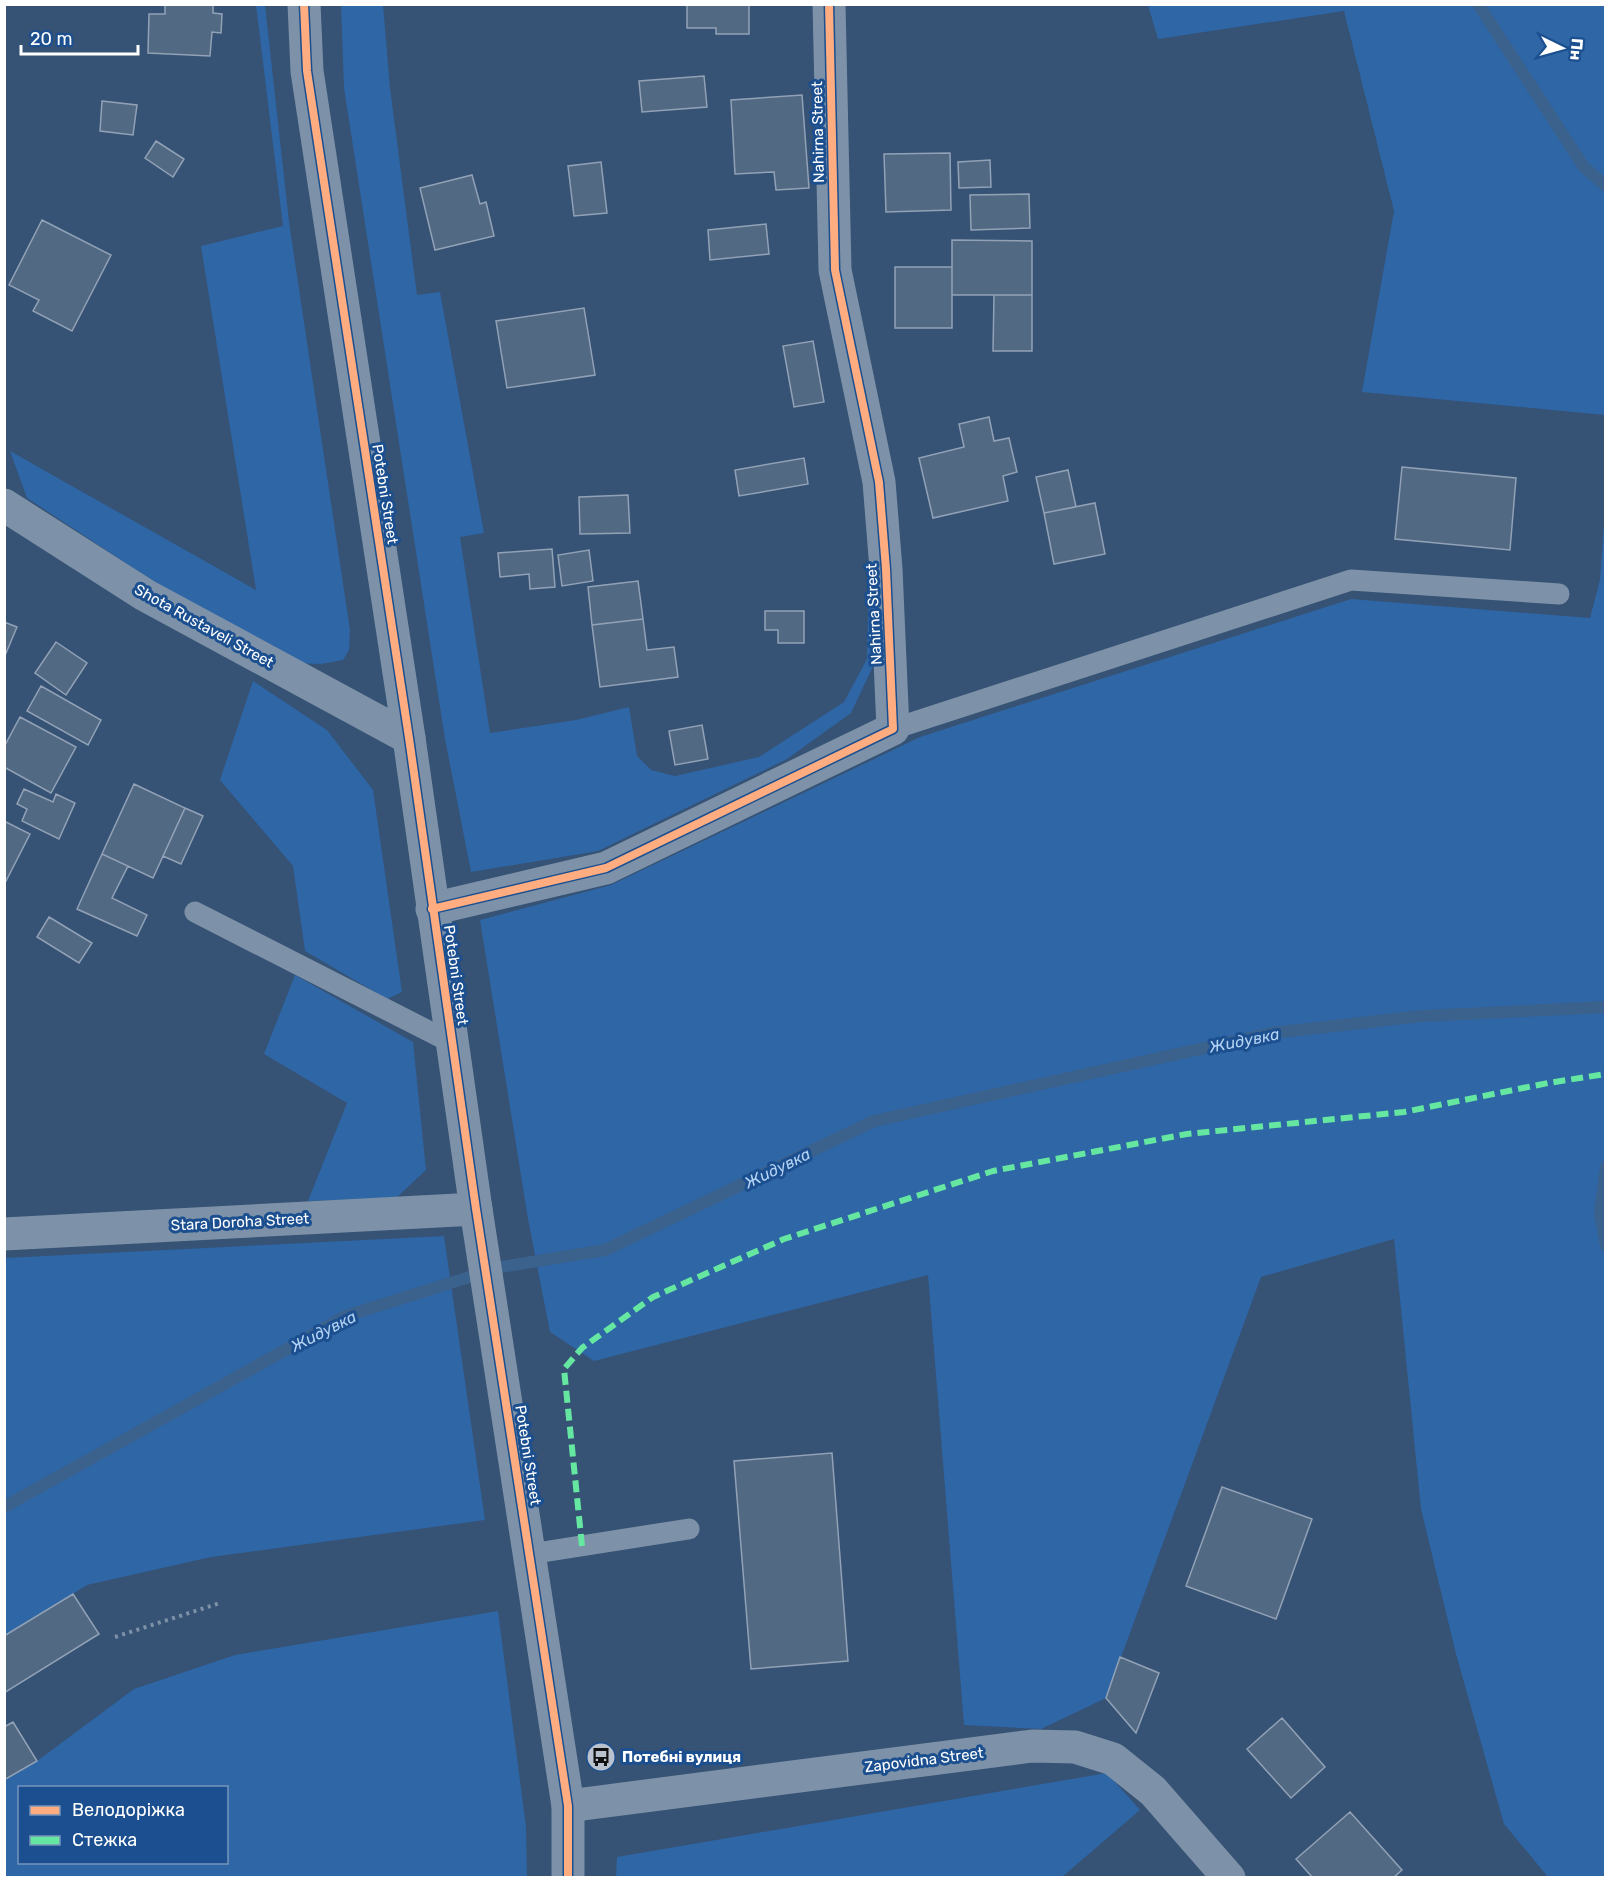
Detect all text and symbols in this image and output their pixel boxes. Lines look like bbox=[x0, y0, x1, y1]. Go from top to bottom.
scale bar bbox=[21, 18, 138, 56]
north arrow bbox=[1532, 18, 1592, 78]
text: 20 m bbox=[30, 28, 72, 50]
text: Пн bbox=[1566, 37, 1587, 61]
street label: Nahirna Street bbox=[808, 81, 828, 183]
street label: Potebni Street bbox=[368, 443, 402, 545]
street label: Nahirna Street bbox=[862, 563, 886, 665]
street label: Shota Rustaveli Street bbox=[131, 580, 277, 672]
street label: Potebni Street bbox=[440, 924, 472, 1026]
water label: Жидувка bbox=[1207, 1024, 1281, 1057]
water label: Жидувка bbox=[741, 1144, 813, 1193]
street label: Stara Doroha Street bbox=[170, 1209, 310, 1235]
water label: Жидувка bbox=[287, 1307, 359, 1356]
street label: Potebni Street bbox=[511, 1404, 545, 1506]
bus stop icon: Потебні вулиця bbox=[585, 1741, 617, 1773]
street label: Zapovidna Street bbox=[863, 1744, 985, 1776]
place label: Потебні вулиця bbox=[622, 1748, 741, 1766]
legend bbox=[18, 1786, 228, 1864]
text: Велодоріжка bbox=[72, 1799, 185, 1821]
text: Стежка bbox=[72, 1829, 137, 1851]

